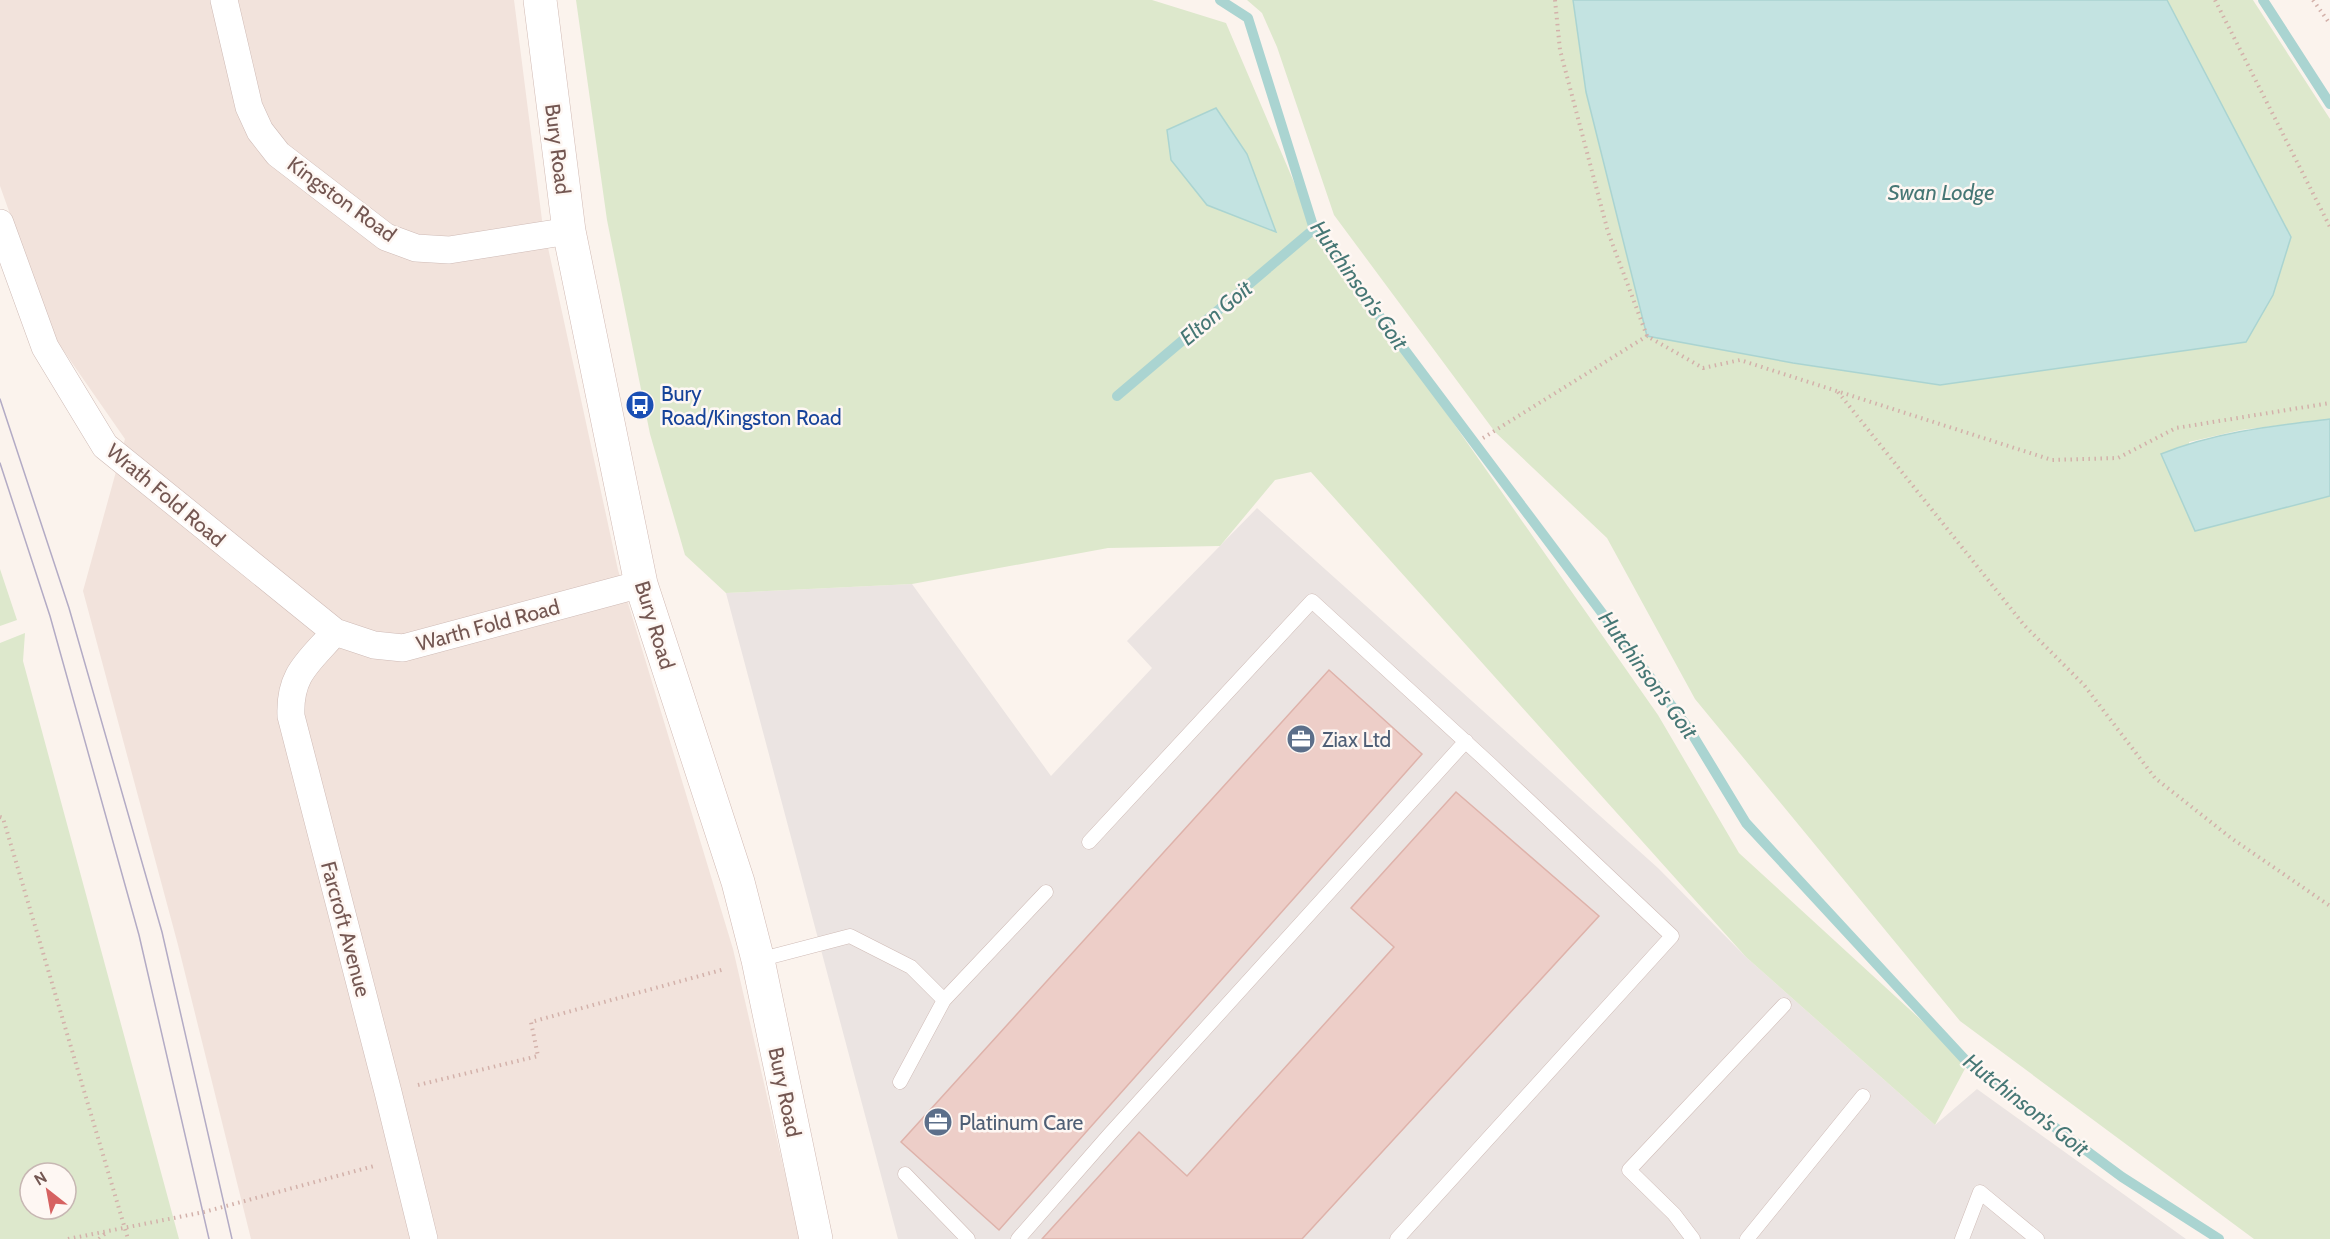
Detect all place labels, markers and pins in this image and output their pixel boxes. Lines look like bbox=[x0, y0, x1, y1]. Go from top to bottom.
place label: Bury Road/Kingston Road bbox=[661, 381, 842, 430]
bus stop icon: Bury Road/Kingston Road bbox=[624, 389, 656, 421]
office icon: Ziax Ltd bbox=[1285, 723, 1317, 755]
place label: Ziax Ltd bbox=[1322, 727, 1391, 752]
office icon: Platinum Care bbox=[922, 1106, 954, 1138]
place label: Platinum Care bbox=[959, 1110, 1084, 1135]

